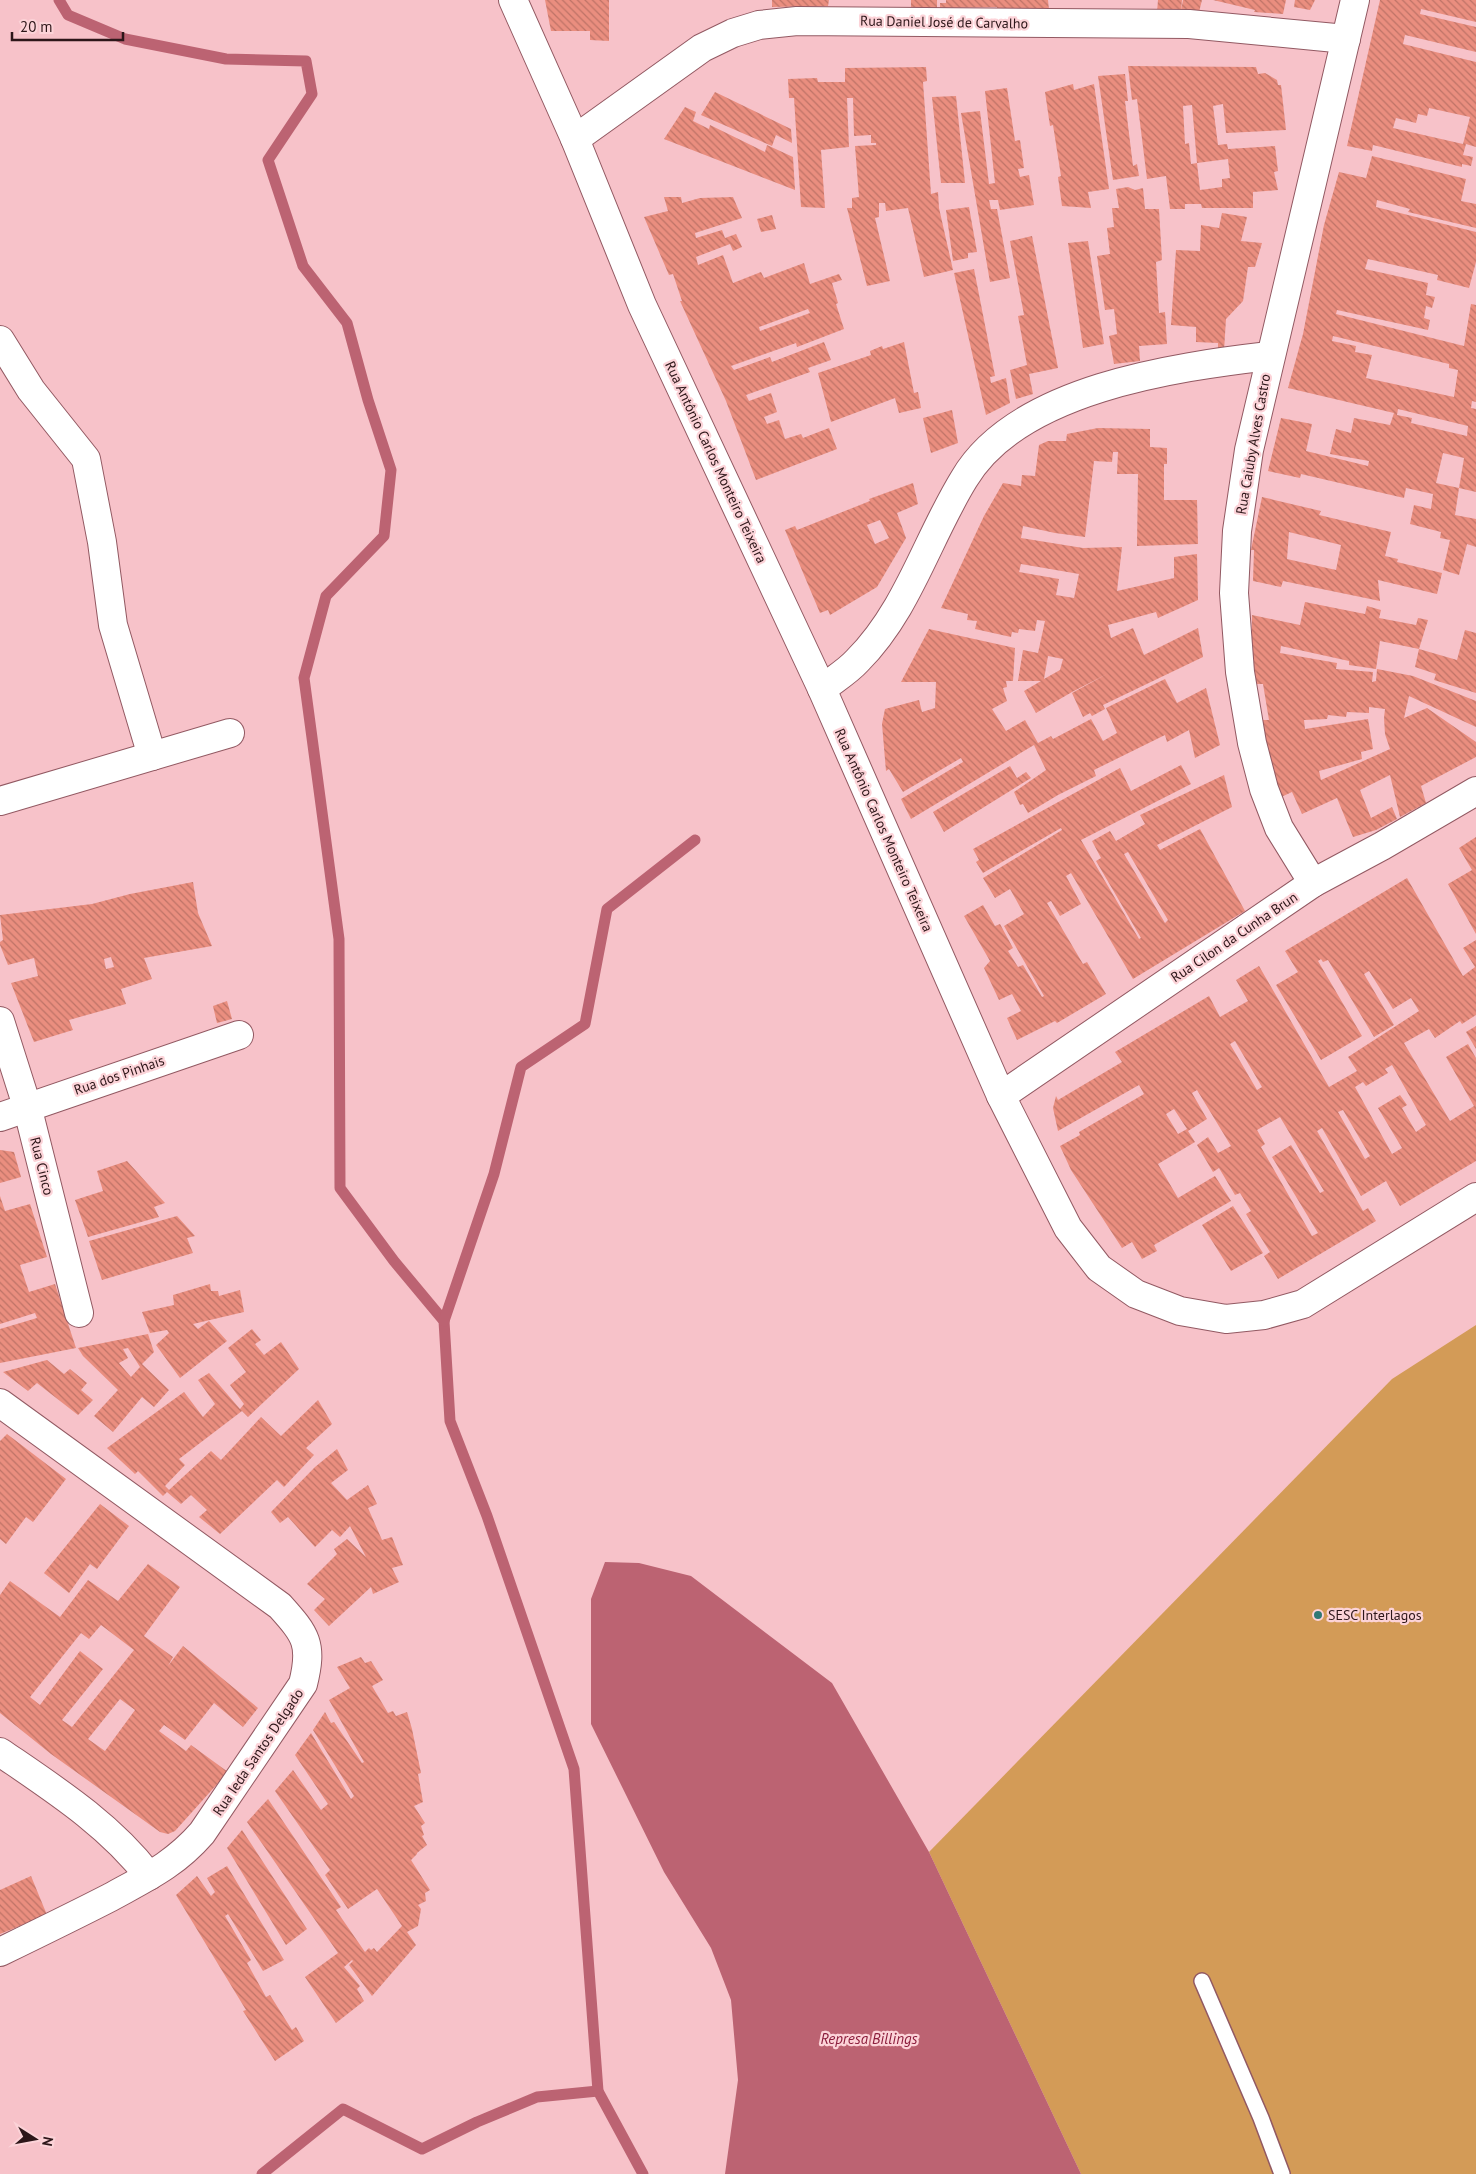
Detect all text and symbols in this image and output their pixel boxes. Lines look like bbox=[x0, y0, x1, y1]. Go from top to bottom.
scale bar bbox=[12, 10, 124, 42]
street label: Rua Daniel José de Carvalho bbox=[860, 12, 1028, 32]
text: 20 m bbox=[20, 17, 53, 36]
street label: Rua Antônio Carlos Monteiro Teixeira bbox=[661, 358, 771, 566]
street label: Rua Caiuby Alves Castro bbox=[1232, 372, 1274, 516]
street label: Rua Antônio Carlos Monteiro Teixeira bbox=[831, 725, 937, 935]
street label: Rua Cilon da Cunha Brun bbox=[1167, 888, 1301, 986]
street label: Rua dos Pinhais bbox=[71, 1051, 167, 1099]
street label: Rua Cinco bbox=[26, 1135, 58, 1197]
place label: SESC Interlagos bbox=[1328, 1606, 1422, 1624]
marker: SESC Interlagos bbox=[1312, 1609, 1324, 1621]
street label: Rua Ieda Santos Delgado bbox=[209, 1685, 307, 1819]
water label: Represa Billings bbox=[820, 2029, 918, 2048]
north arrow bbox=[10, 2114, 60, 2164]
text: N bbox=[38, 2135, 57, 2148]

